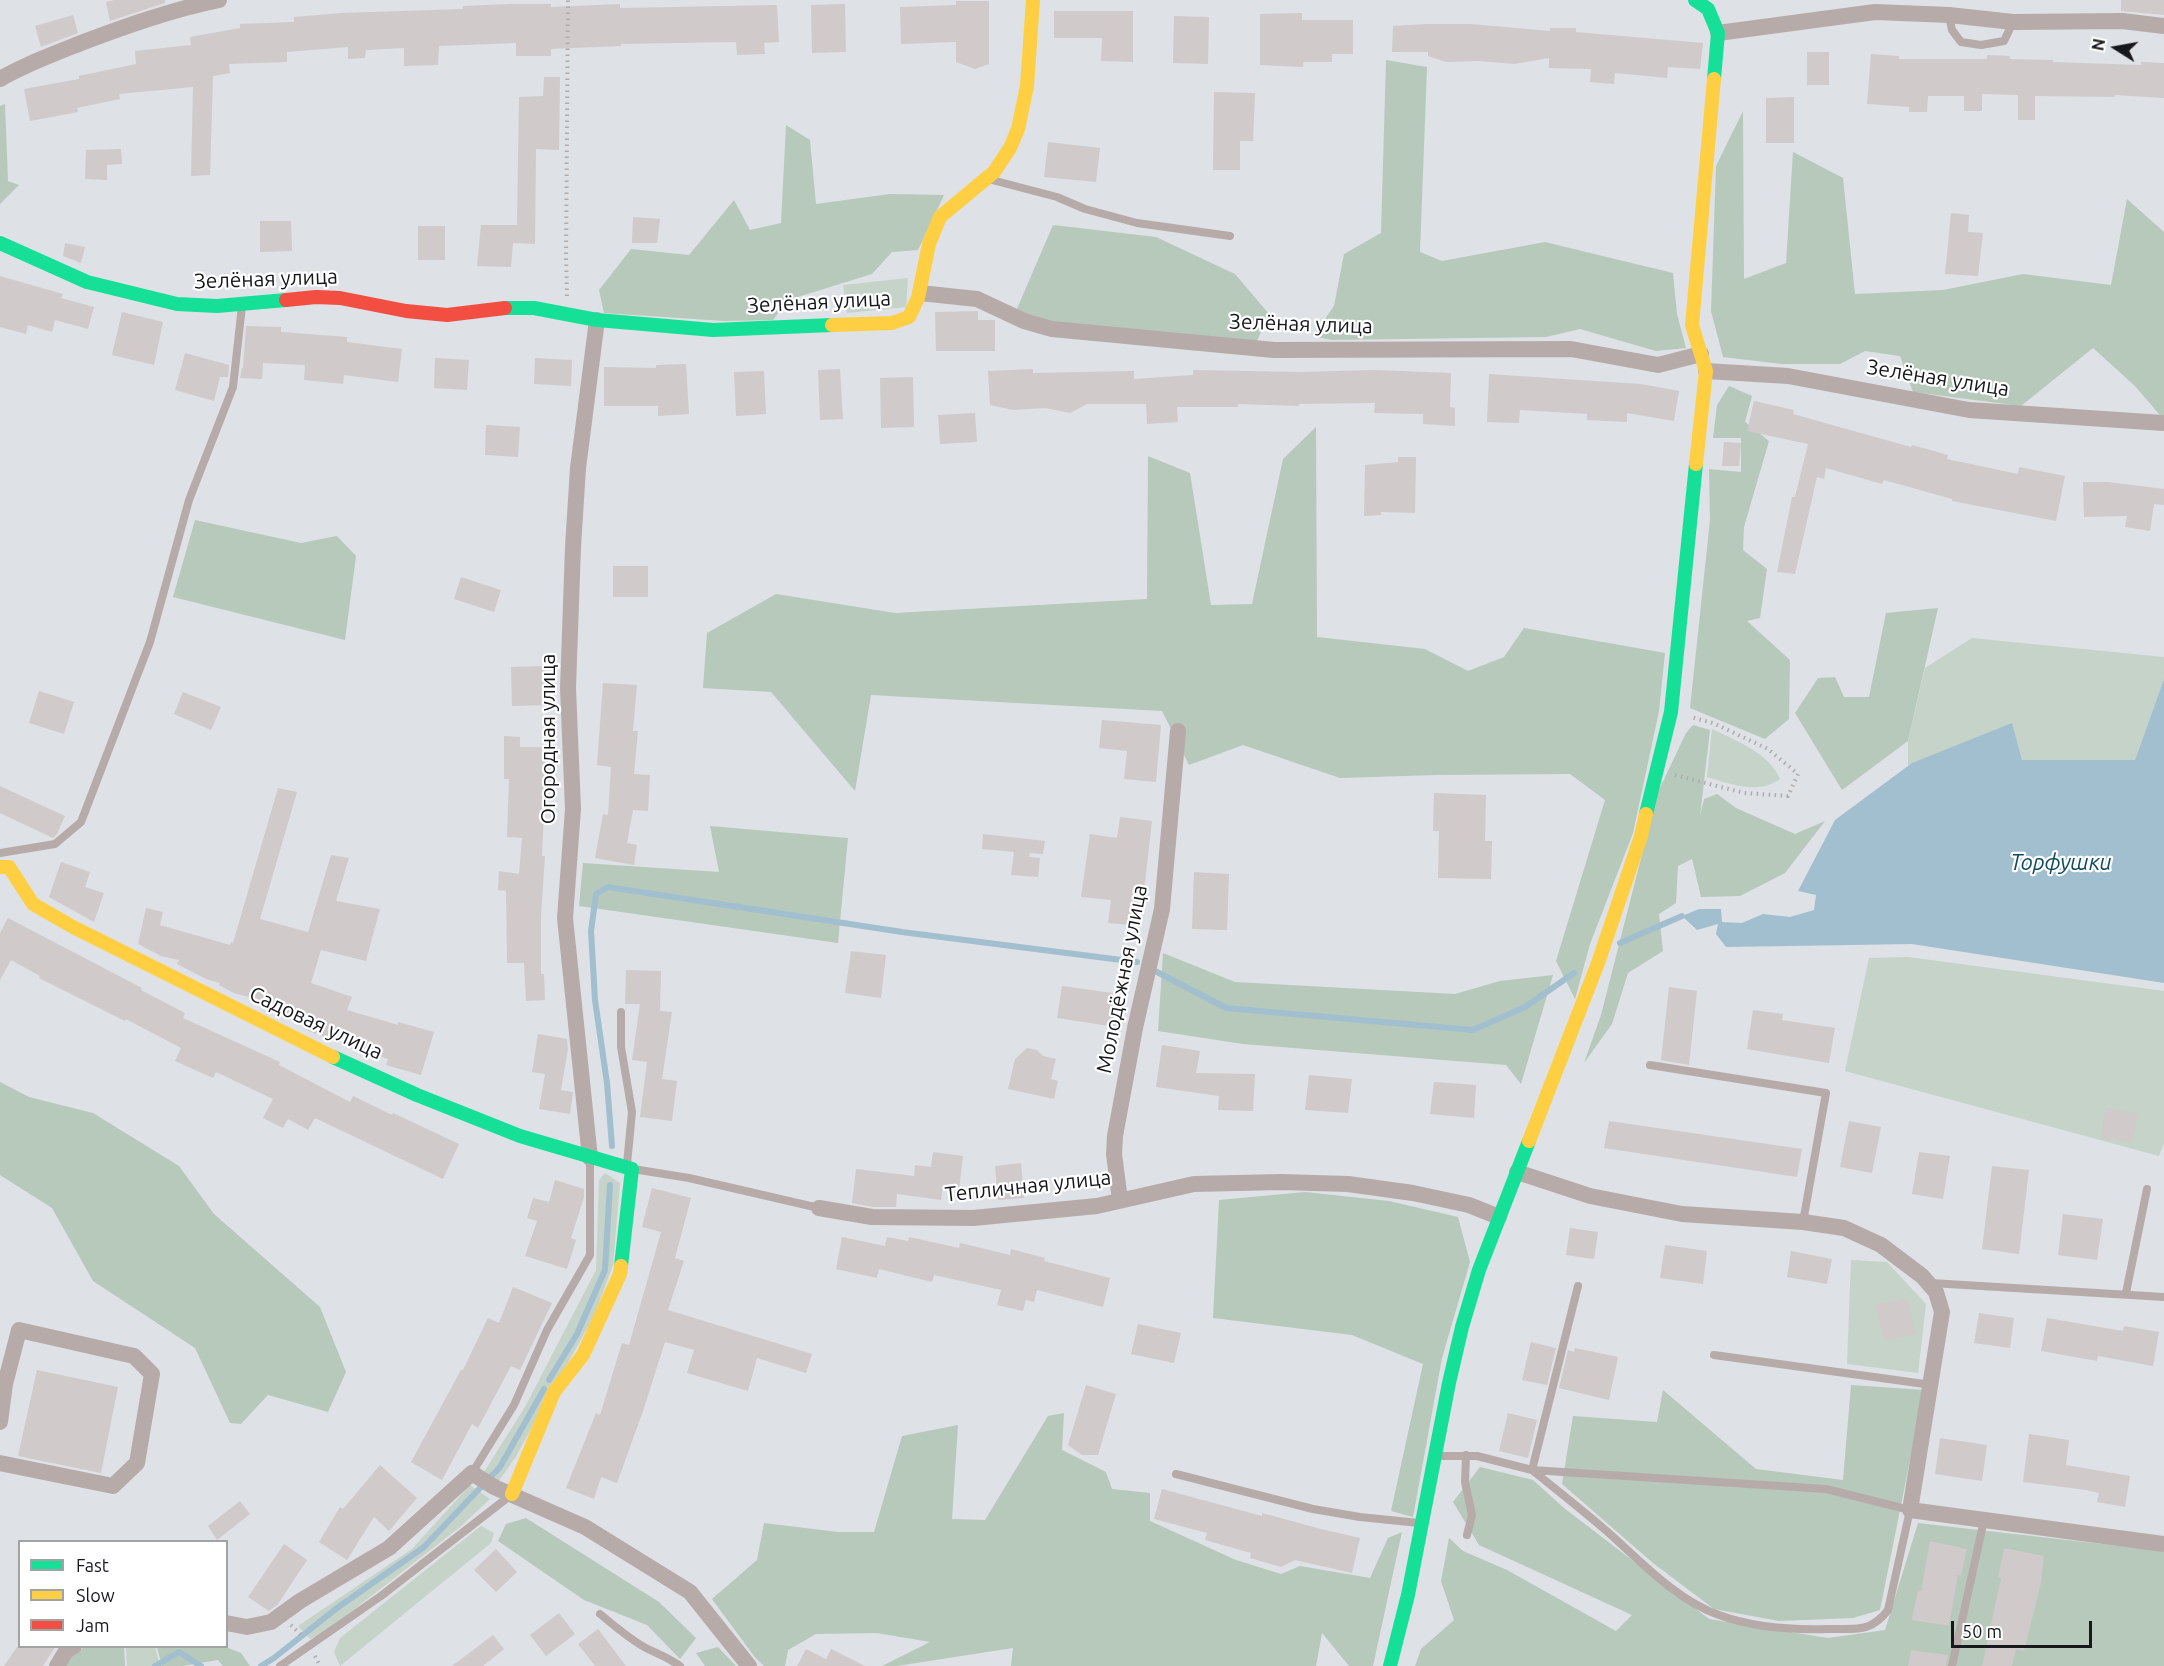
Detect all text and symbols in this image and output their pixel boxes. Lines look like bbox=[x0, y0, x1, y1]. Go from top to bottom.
north arrow bbox=[2086, 18, 2146, 78]
text: N bbox=[2088, 37, 2108, 52]
street label: Зелёная улица bbox=[194, 264, 338, 294]
street label: Зелёная улица bbox=[746, 286, 892, 318]
street label: Зелёная улица bbox=[1229, 309, 1373, 339]
street label: Зелёная улица bbox=[1865, 354, 2011, 402]
street label: Огородная улица bbox=[535, 654, 561, 824]
water label: Торфушки bbox=[2010, 850, 2112, 876]
street label: Молодёжная улица bbox=[1091, 883, 1153, 1075]
street label: Садовая улица bbox=[245, 981, 387, 1065]
street label: Тепличная улица bbox=[944, 1165, 1112, 1207]
legend bbox=[18, 1540, 228, 1648]
text: Fast bbox=[76, 1555, 109, 1575]
text: Slow bbox=[76, 1585, 115, 1605]
scale bar bbox=[1954, 1609, 2095, 1647]
text: Jam bbox=[76, 1615, 110, 1635]
text: 50 m bbox=[1962, 1621, 2002, 1641]

